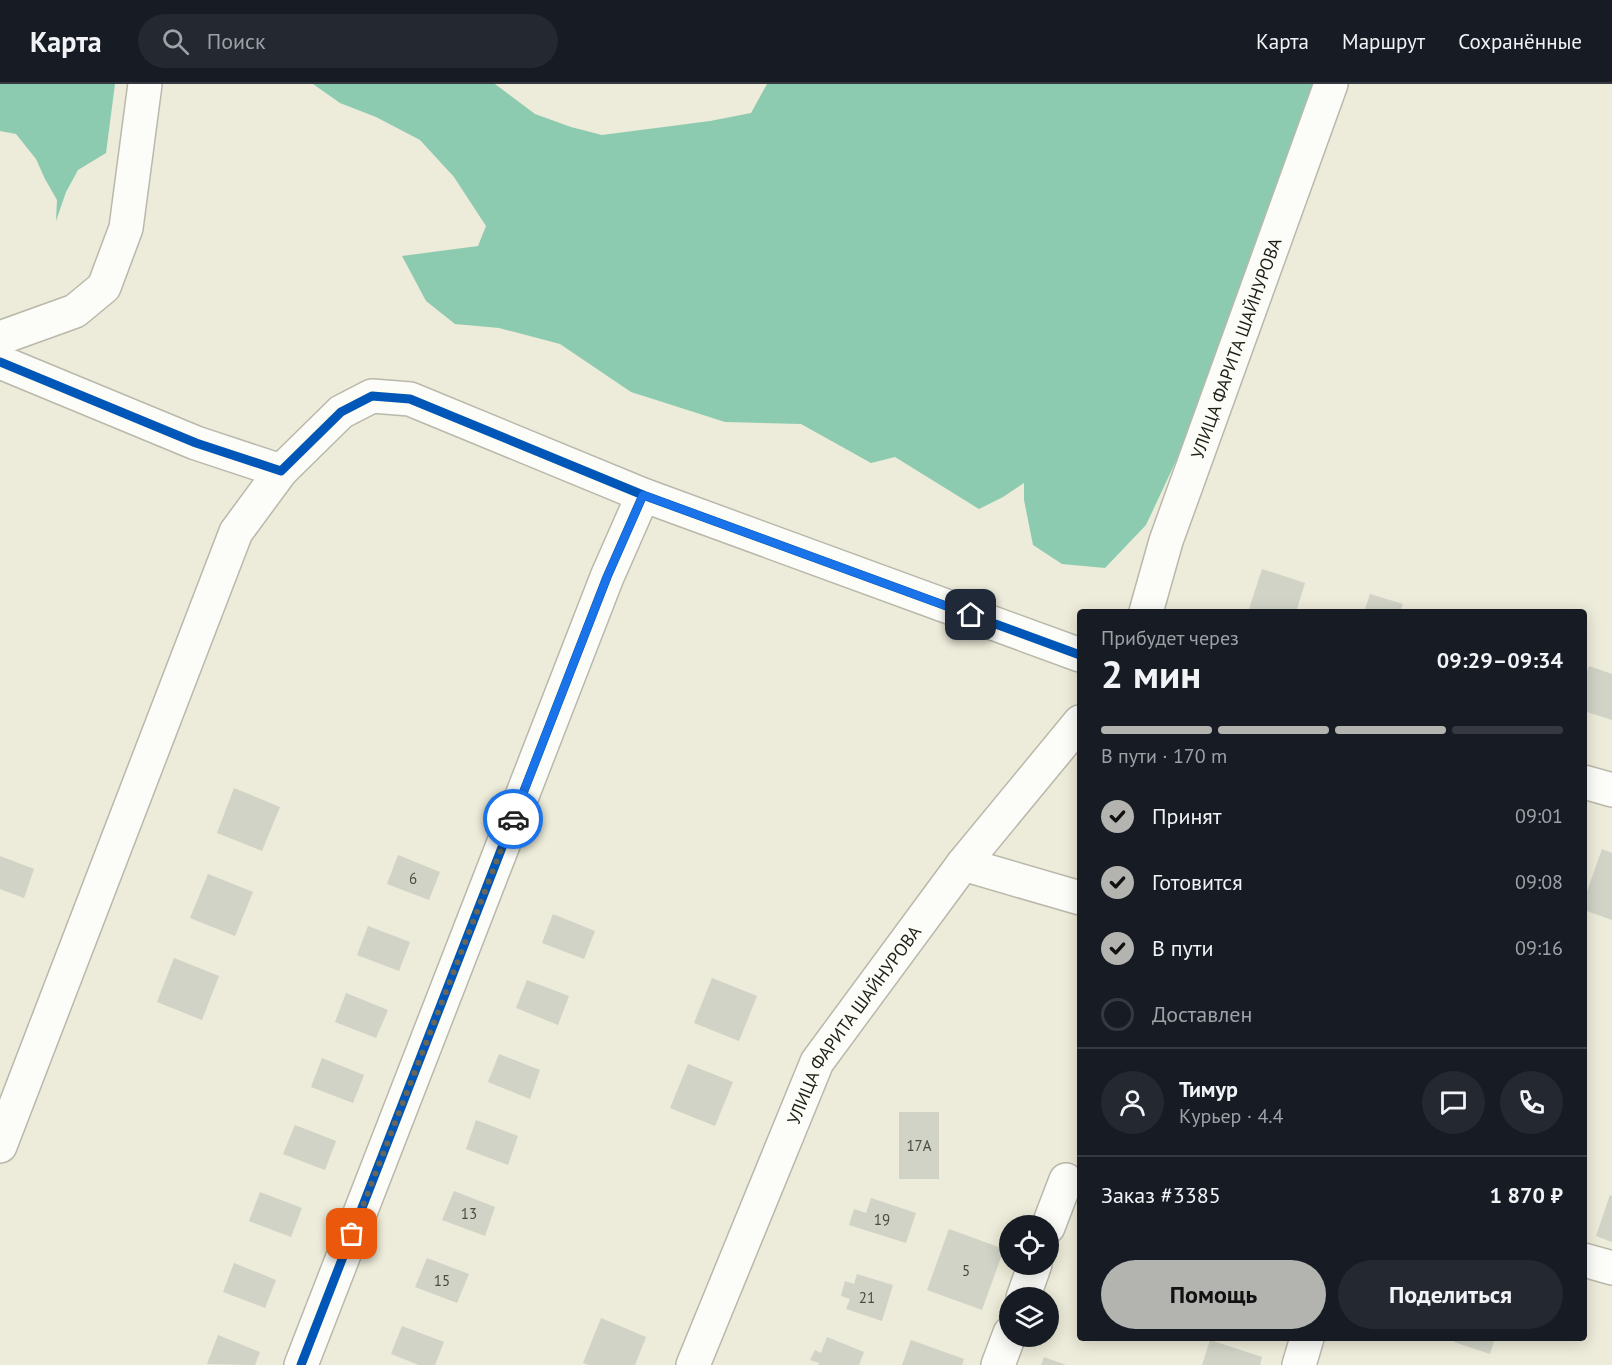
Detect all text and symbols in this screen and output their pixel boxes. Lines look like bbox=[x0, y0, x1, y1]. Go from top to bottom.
search box bbox=[138, 14, 558, 68]
text: Карта bbox=[30, 23, 102, 60]
icon: search bbox=[159, 25, 192, 58]
text: Поиск bbox=[207, 27, 266, 55]
text: Карта bbox=[1256, 28, 1309, 55]
text: Маршрут bbox=[1342, 28, 1425, 55]
text: Сохранённые bbox=[1458, 28, 1582, 55]
street label: УЛИЦА ФАРИТА ШАЙНУРОВА bbox=[1185, 234, 1286, 462]
pin bbox=[945, 589, 996, 640]
icon: home bbox=[954, 598, 987, 631]
text: Прибудет через bbox=[1101, 625, 1239, 651]
text: 09:29–09:34 bbox=[1437, 646, 1563, 674]
text: 2 мин bbox=[1101, 648, 1201, 699]
text: В пути · 170 m bbox=[1101, 743, 1227, 769]
courier bbox=[483, 789, 543, 849]
icon: check bbox=[1101, 800, 1134, 833]
text: Принят bbox=[1152, 802, 1222, 830]
icon: car bbox=[497, 803, 530, 836]
text: 09:01 bbox=[1515, 803, 1563, 829]
icon: check bbox=[1101, 866, 1134, 899]
text: Готовится bbox=[1152, 868, 1243, 896]
house number: 6 bbox=[409, 869, 417, 888]
text: 09:08 bbox=[1515, 869, 1563, 895]
street label: УЛИЦА ФАРИТА ШАЙНУРОВА bbox=[781, 920, 926, 1128]
icon: check bbox=[1101, 932, 1134, 965]
text: В пути bbox=[1152, 934, 1214, 962]
text: 09:16 bbox=[1515, 935, 1563, 961]
text: Доставлен bbox=[1152, 1000, 1252, 1028]
button: person bbox=[1101, 1071, 1164, 1134]
button: chat bbox=[1422, 1071, 1485, 1134]
button: phone bbox=[1500, 1071, 1563, 1134]
text: Тимур bbox=[1179, 1075, 1238, 1103]
text: Курьер · 4.4 bbox=[1179, 1103, 1283, 1129]
house number: 17А bbox=[906, 1136, 932, 1155]
text: Заказ #3385 bbox=[1101, 1181, 1221, 1209]
text: 1 870 ₽ bbox=[1489, 1181, 1563, 1209]
house number: 13 bbox=[461, 1204, 477, 1223]
pin bbox=[326, 1208, 377, 1259]
house number: 19 bbox=[874, 1210, 890, 1229]
map controls bbox=[999, 1215, 1059, 1347]
button: locate bbox=[999, 1215, 1059, 1275]
icon: bag bbox=[335, 1217, 368, 1250]
button: Помощь bbox=[1101, 1260, 1326, 1329]
button: Поделиться bbox=[1338, 1260, 1563, 1329]
house number: 5 bbox=[962, 1261, 970, 1280]
house number: 15 bbox=[434, 1271, 450, 1290]
button: layers bbox=[999, 1287, 1059, 1347]
house number: 21 bbox=[859, 1288, 875, 1307]

